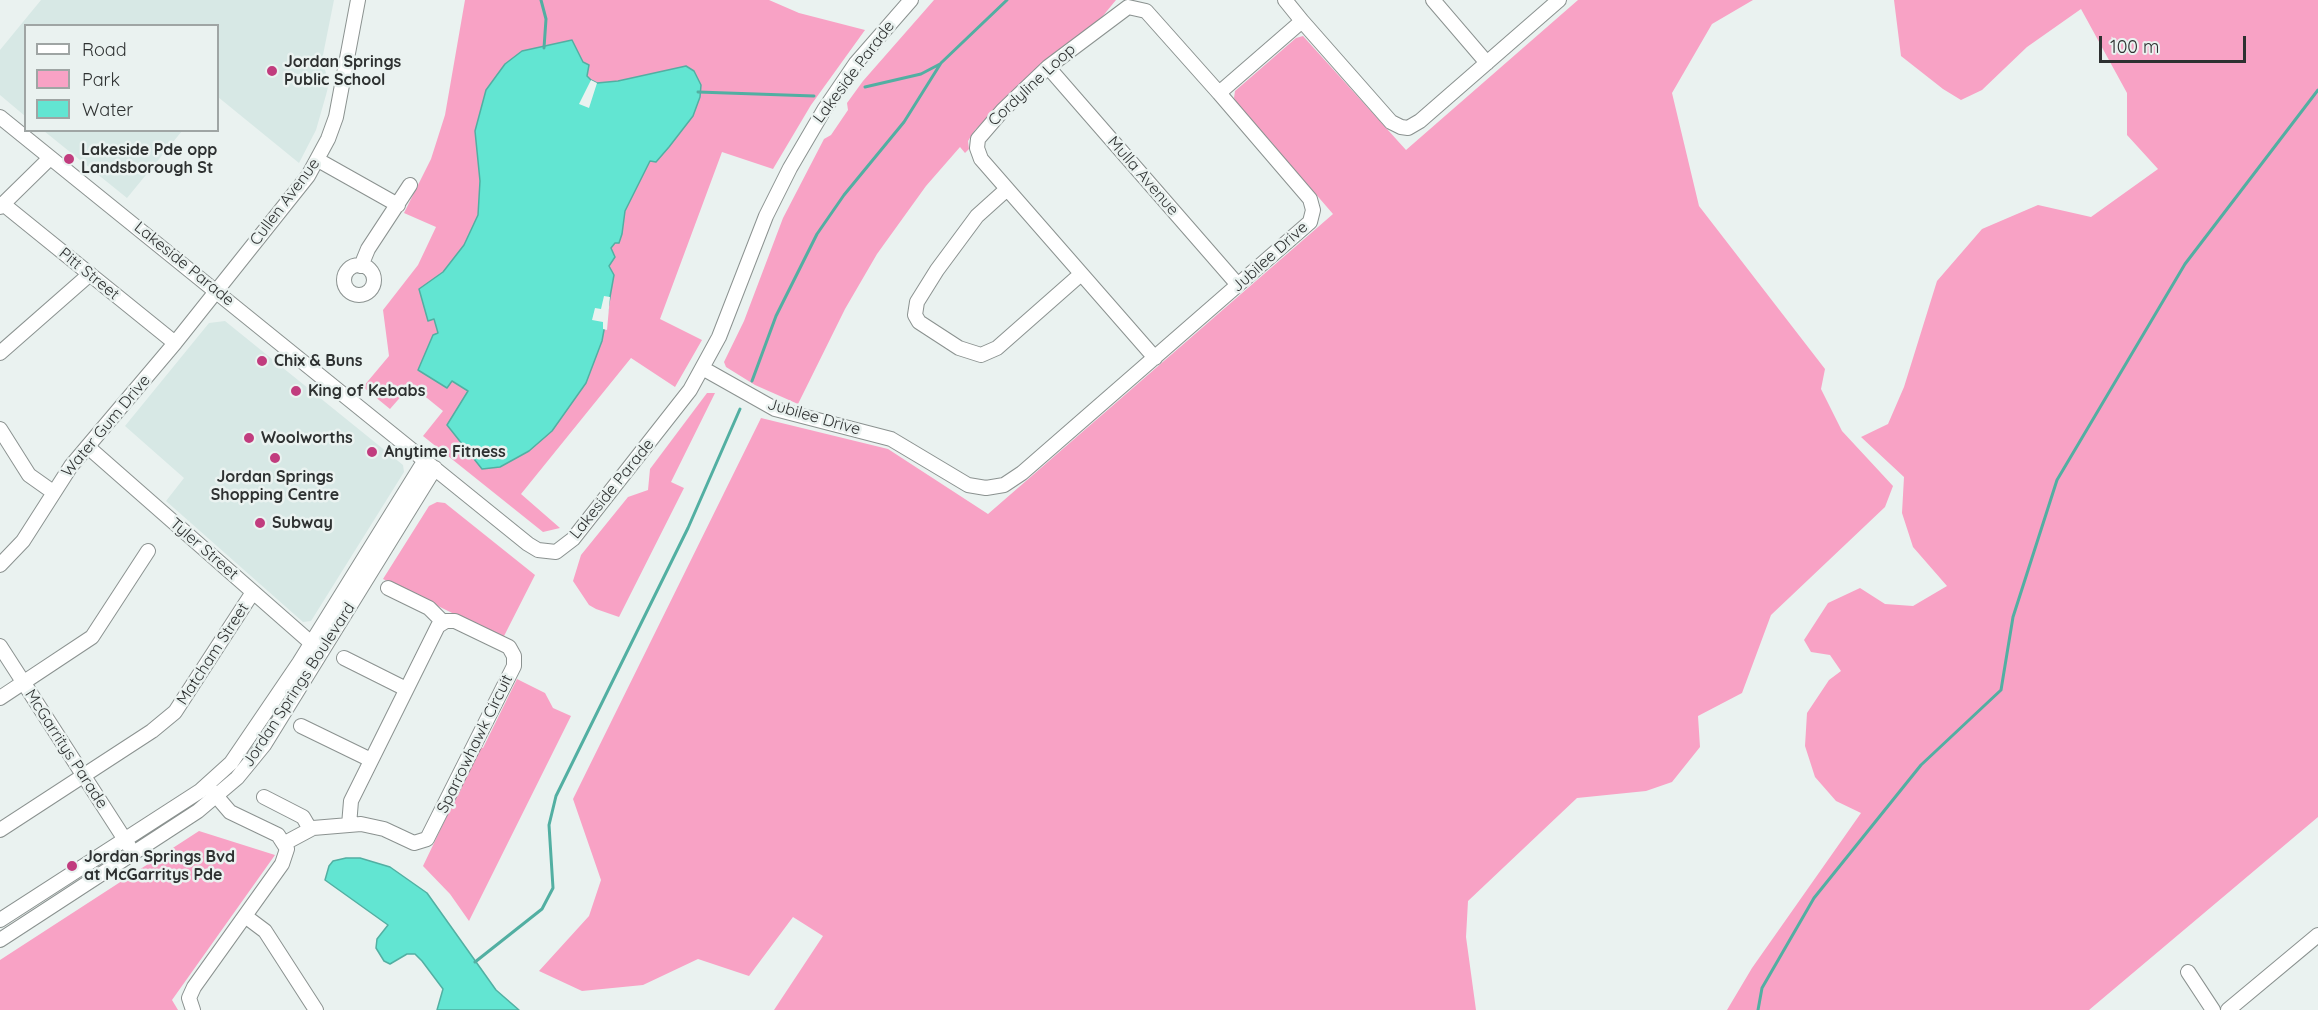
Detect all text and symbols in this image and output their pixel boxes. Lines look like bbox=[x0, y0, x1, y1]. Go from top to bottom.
street label: Lakeside Parade bbox=[809, 17, 899, 127]
legend bbox=[24, 24, 219, 132]
scale bar bbox=[2102, 24, 2249, 62]
text: 100 m bbox=[2110, 35, 2159, 58]
text: Road bbox=[82, 38, 127, 61]
street label: Cordyline Loop bbox=[984, 40, 1080, 130]
place label: Jordan Springs Public School bbox=[284, 52, 401, 90]
marker: Jordan Springs Public School bbox=[265, 64, 279, 78]
text: Park bbox=[82, 68, 120, 91]
text: Water bbox=[82, 98, 133, 121]
street label: Mulla Avenue bbox=[1103, 133, 1183, 219]
place label: Lakeside Pde opp Landsborough St bbox=[81, 140, 217, 178]
marker: Lakeside Pde opp Landsborough St bbox=[62, 152, 76, 166]
street label: Cullen Avenue bbox=[246, 155, 324, 249]
street label: Lakeside Parade bbox=[130, 218, 238, 310]
street label: Jubilee Drive bbox=[1228, 218, 1312, 296]
street label: Pitt Street bbox=[55, 244, 123, 304]
place label: Chix & Buns bbox=[274, 351, 362, 371]
marker: Chix & Buns bbox=[255, 354, 269, 368]
street label: Water Gum Drive bbox=[58, 371, 154, 481]
place label: King of Kebabs bbox=[308, 381, 425, 401]
marker: King of Kebabs bbox=[289, 384, 303, 398]
street label: Jubilee Drive bbox=[765, 395, 863, 439]
place label: Woolworths bbox=[261, 428, 353, 448]
marker: Woolworths bbox=[242, 431, 256, 445]
street label: Lakeside Parade bbox=[566, 435, 658, 543]
place label: Anytime Fitness bbox=[384, 442, 506, 462]
marker: Anytime Fitness bbox=[365, 445, 379, 459]
marker: Jordan Springs Shopping Centre bbox=[268, 451, 282, 465]
place label: Jordan Springs Shopping Centre bbox=[211, 467, 339, 505]
place label: Subway bbox=[272, 513, 333, 533]
street label: Tyler Street bbox=[166, 514, 242, 584]
marker: Subway bbox=[253, 516, 267, 530]
street label: Matcham Street bbox=[173, 599, 253, 709]
street label: Jordan Springs Boulevard bbox=[239, 599, 359, 771]
street label: Sparrowhawk Circuit bbox=[433, 672, 517, 816]
street label: McGarritys Parade bbox=[20, 686, 112, 812]
place label: Jordan Springs Bvd at McGarritys Pde bbox=[84, 847, 235, 885]
marker: Jordan Springs Bvd at McGarritys Pde bbox=[65, 859, 79, 873]

